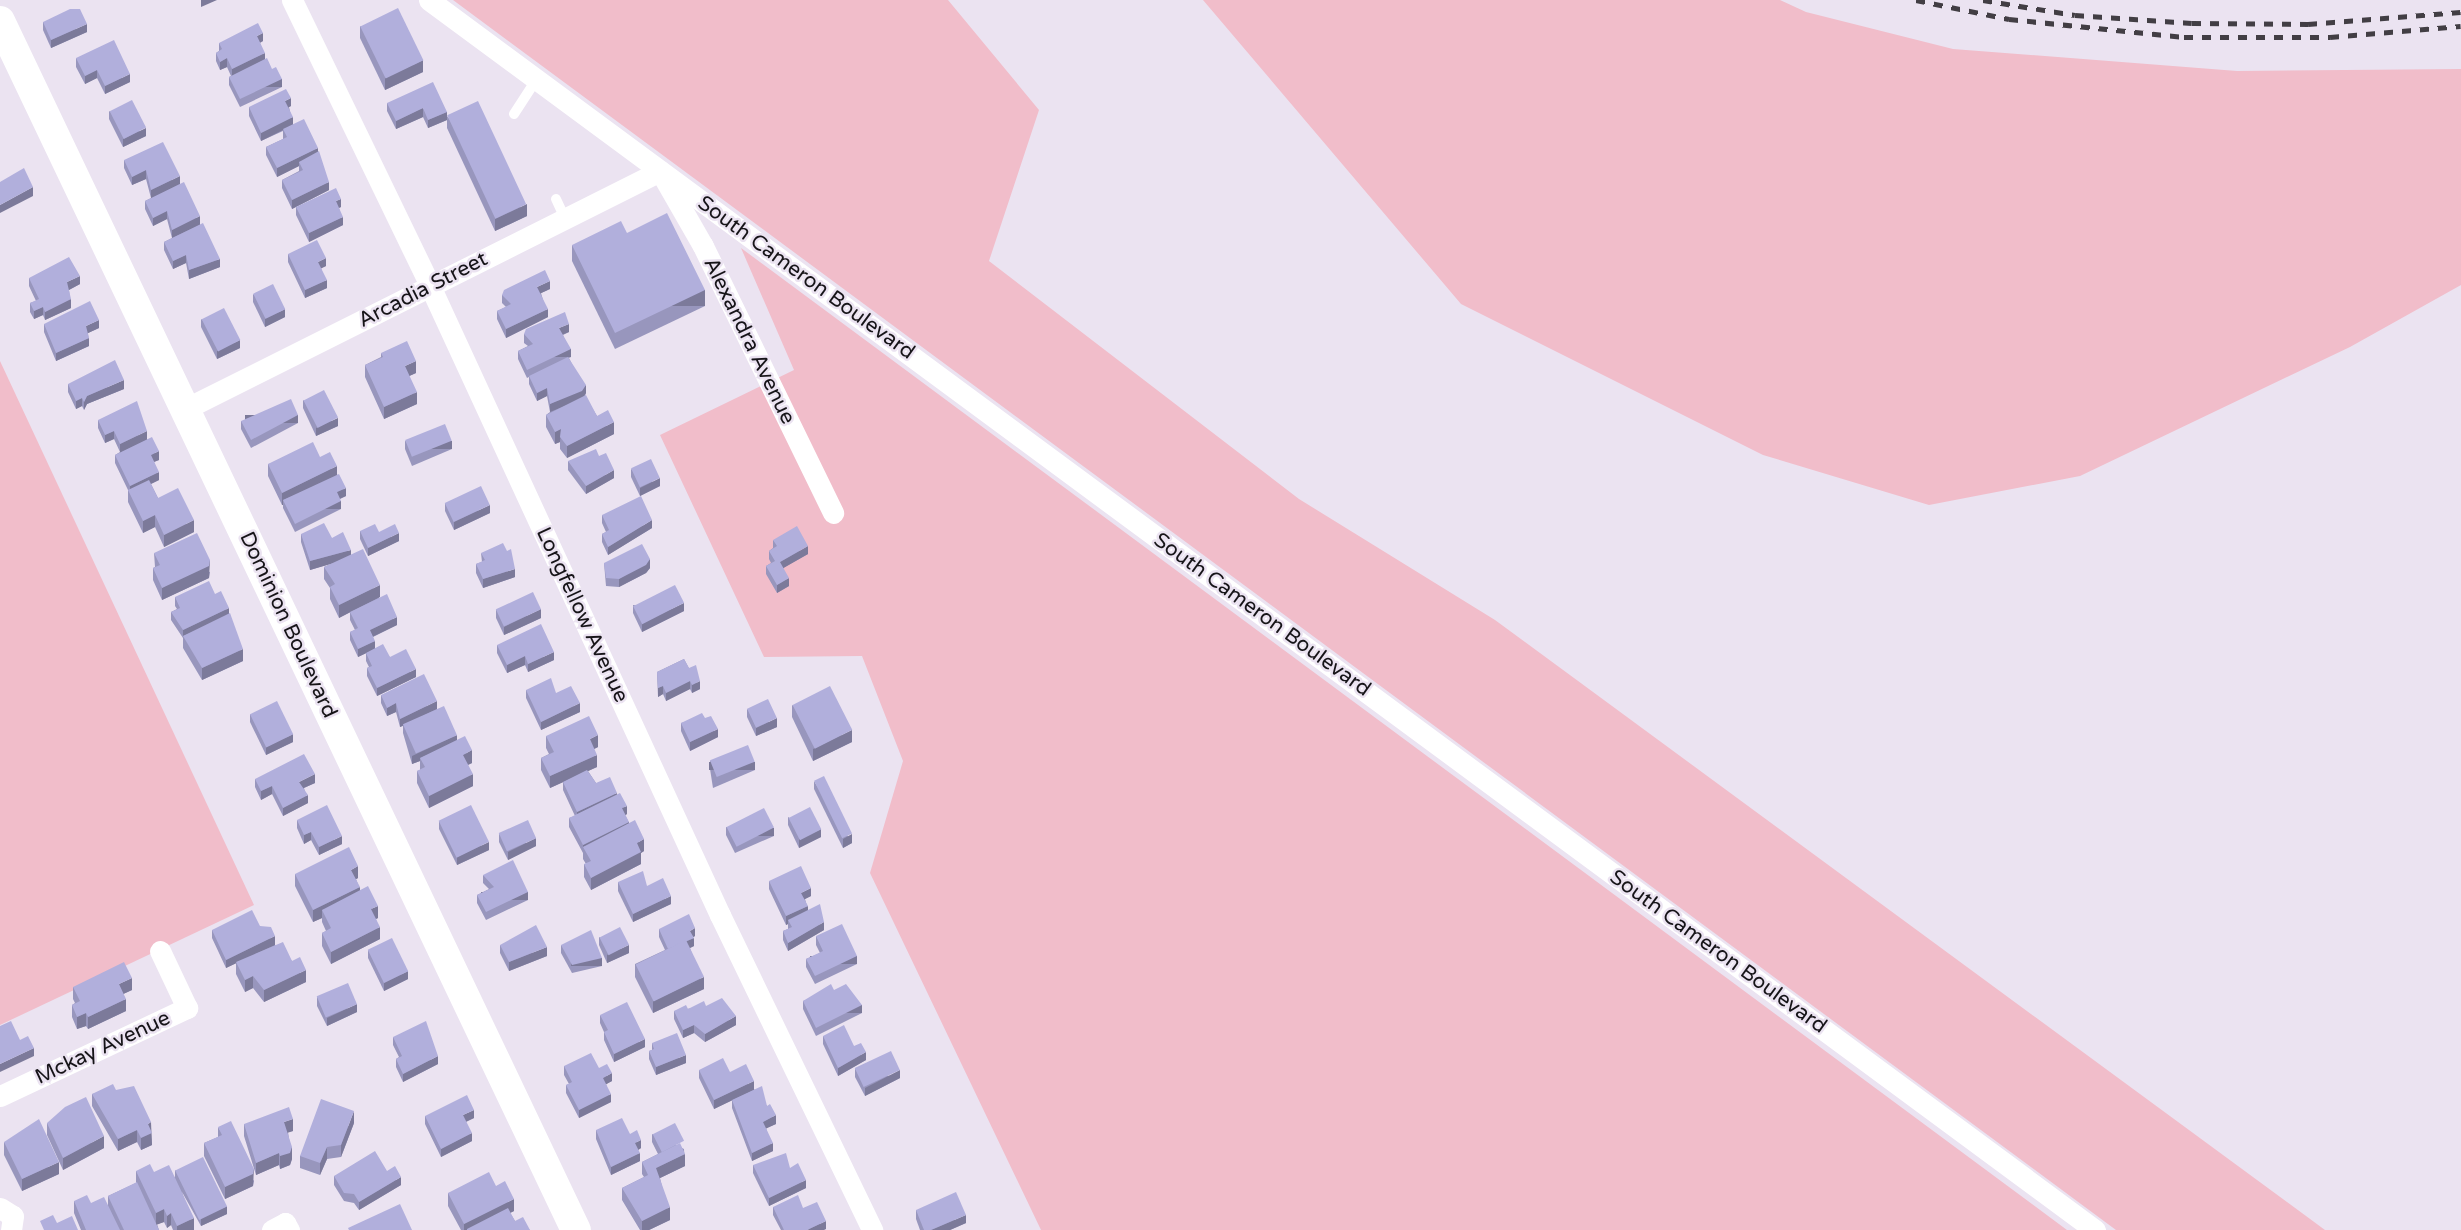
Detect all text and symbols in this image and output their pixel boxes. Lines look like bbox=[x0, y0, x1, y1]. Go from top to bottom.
street label: South Cameron Boulevard bbox=[693, 191, 919, 365]
street label: Arcadia Street bbox=[354, 247, 492, 333]
street label: Alexandra Avenue bbox=[698, 254, 800, 428]
street label: Longfellow Avenue bbox=[530, 523, 634, 707]
street label: Dominion Boulevard bbox=[234, 528, 342, 722]
street label: South Cameron Boulevard bbox=[1149, 528, 1375, 702]
street label: South Cameron Boulevard bbox=[1605, 865, 1831, 1039]
street label: Mckay Avenue bbox=[32, 1006, 174, 1090]

